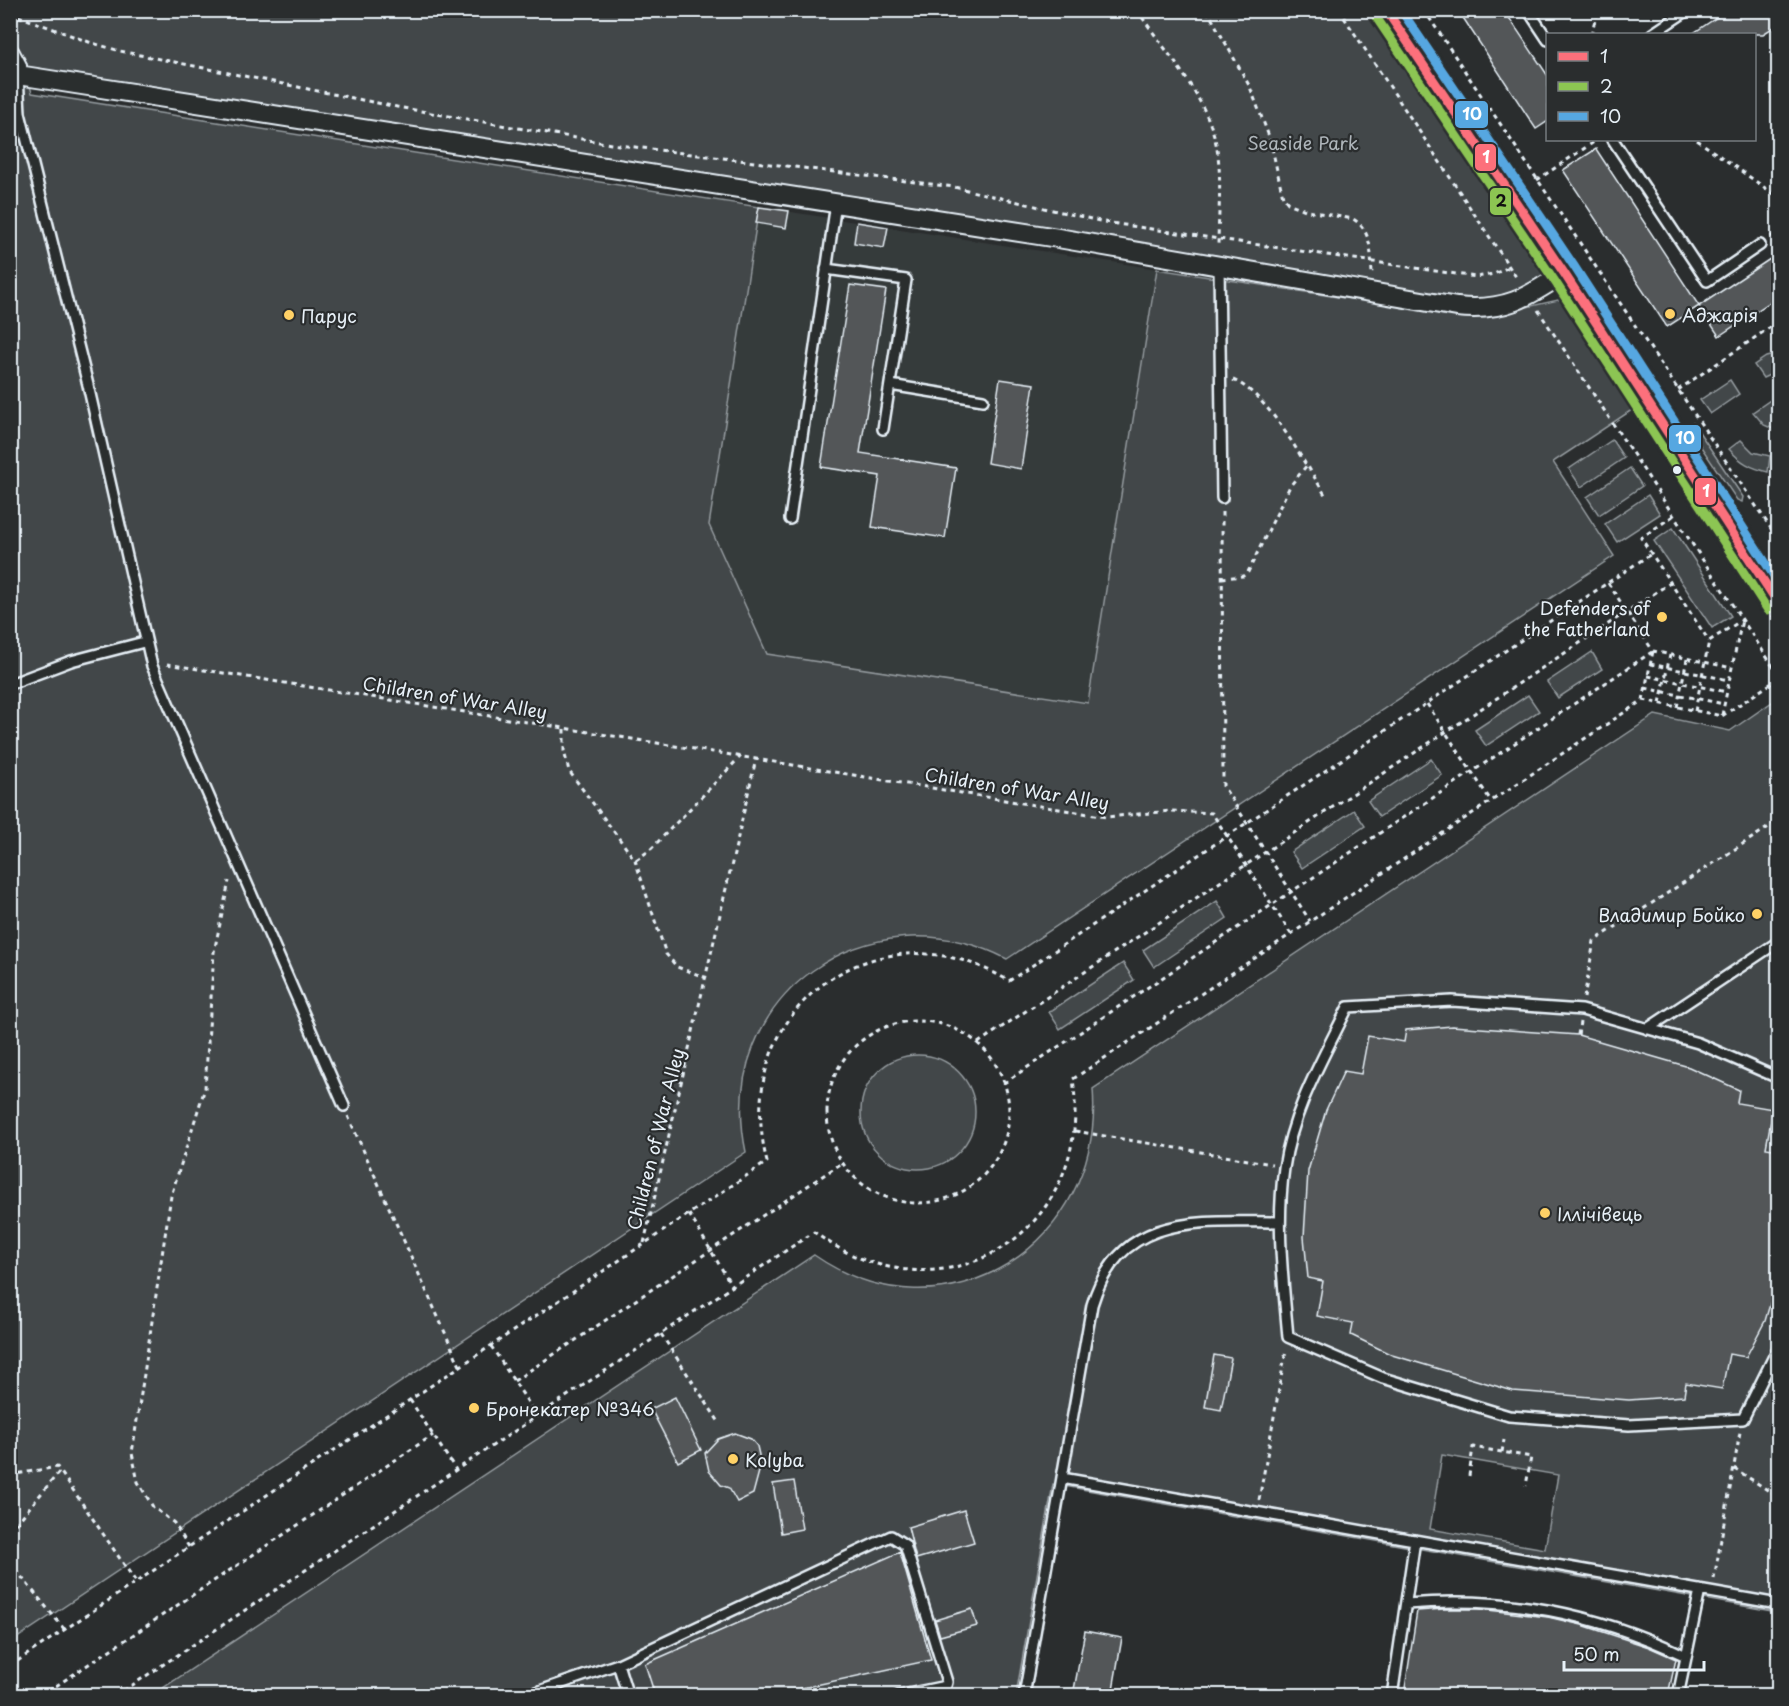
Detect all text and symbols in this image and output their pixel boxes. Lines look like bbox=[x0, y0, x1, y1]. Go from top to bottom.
legend bbox=[1546, 33, 1756, 141]
text: 1 bbox=[1600, 42, 1608, 69]
text: 2 bbox=[1600, 72, 1613, 99]
line badge: 10 bbox=[1454, 100, 1489, 129]
text: 10 bbox=[1462, 101, 1482, 125]
text: 10 bbox=[1600, 102, 1621, 129]
park label: Seaside Park bbox=[1247, 129, 1359, 156]
line badge: 1 bbox=[1474, 143, 1497, 172]
text: 1 bbox=[1482, 144, 1490, 168]
line badge: 2 bbox=[1489, 187, 1512, 216]
text: 2 bbox=[1495, 188, 1507, 212]
place label: Аджарія bbox=[1682, 301, 1758, 328]
place label: Парус bbox=[301, 302, 357, 329]
marker: Аджарія bbox=[1663, 307, 1677, 321]
marker: Парус bbox=[282, 308, 296, 322]
line badge: 10 bbox=[1668, 424, 1702, 453]
text: 10 bbox=[1675, 425, 1695, 449]
unlabelled marker bbox=[1671, 464, 1683, 476]
line badge: 1 bbox=[1694, 477, 1717, 506]
text: 1 bbox=[1702, 478, 1710, 502]
place label: Defenders of the Fatherland bbox=[1524, 594, 1652, 642]
marker: Defenders of the Fatherland bbox=[1655, 610, 1669, 624]
street label: Children of War Alley bbox=[361, 669, 549, 725]
street label: Children of War Alley bbox=[923, 760, 1111, 816]
place label: Владимир Бойко bbox=[1598, 901, 1745, 928]
marker: Владимир Бойко bbox=[1750, 907, 1764, 921]
street label: Children of War Alley bbox=[619, 1045, 691, 1233]
place label: Іллічівець bbox=[1557, 1200, 1642, 1227]
marker: Іллічівець bbox=[1538, 1206, 1552, 1220]
place label: Бронекатер №346 bbox=[486, 1395, 655, 1422]
marker: Бронекатер №346 bbox=[467, 1401, 481, 1415]
place label: Kolyba bbox=[745, 1446, 805, 1473]
marker: Kolyba bbox=[726, 1452, 740, 1466]
scale bar bbox=[1564, 1634, 1704, 1672]
text: 50 m bbox=[1573, 1640, 1620, 1667]

